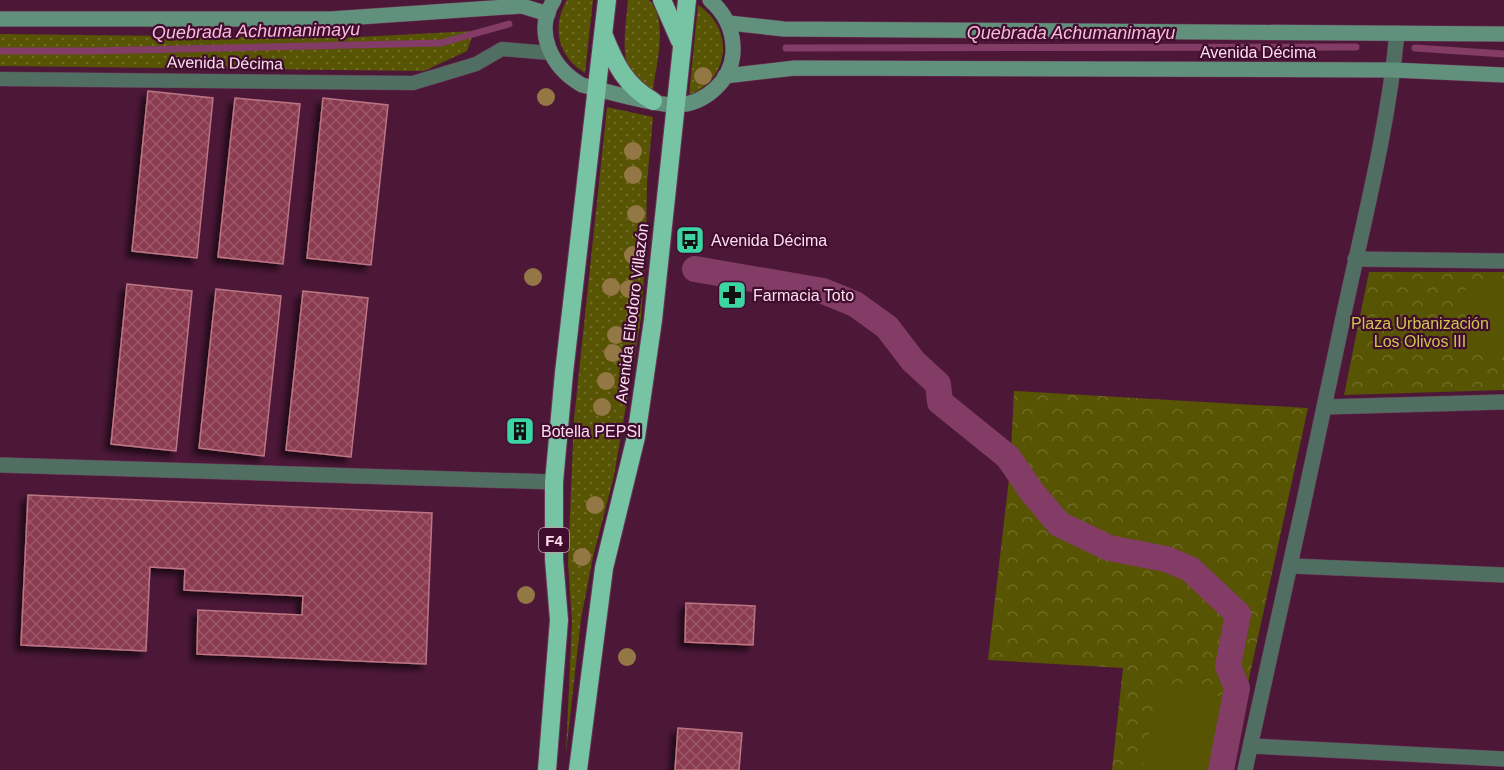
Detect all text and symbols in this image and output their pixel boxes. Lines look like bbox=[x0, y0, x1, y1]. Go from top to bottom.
water label: Quebrada Achumanimayu bbox=[152, 19, 360, 43]
water label: Quebrada Achumanimayu bbox=[967, 23, 1175, 43]
street label: Avenida Décima bbox=[1200, 44, 1316, 61]
street label: Avenida Décima bbox=[167, 53, 283, 73]
street label: Avenida Eliodoro Villazón bbox=[613, 222, 651, 404]
bus stop icon: Avenida Décima bbox=[674, 224, 706, 256]
place label: Avenida Décima bbox=[711, 232, 827, 249]
pharmacy icon: Farmacia Toto bbox=[716, 279, 748, 311]
place label: Farmacia Toto bbox=[753, 287, 854, 304]
park label: Plaza Urbanización Los Olivos III bbox=[1351, 315, 1489, 350]
building icon: Botella PEPSI bbox=[504, 415, 536, 447]
place label: Botella PEPSI bbox=[541, 423, 642, 440]
road number: F4 bbox=[539, 528, 569, 552]

